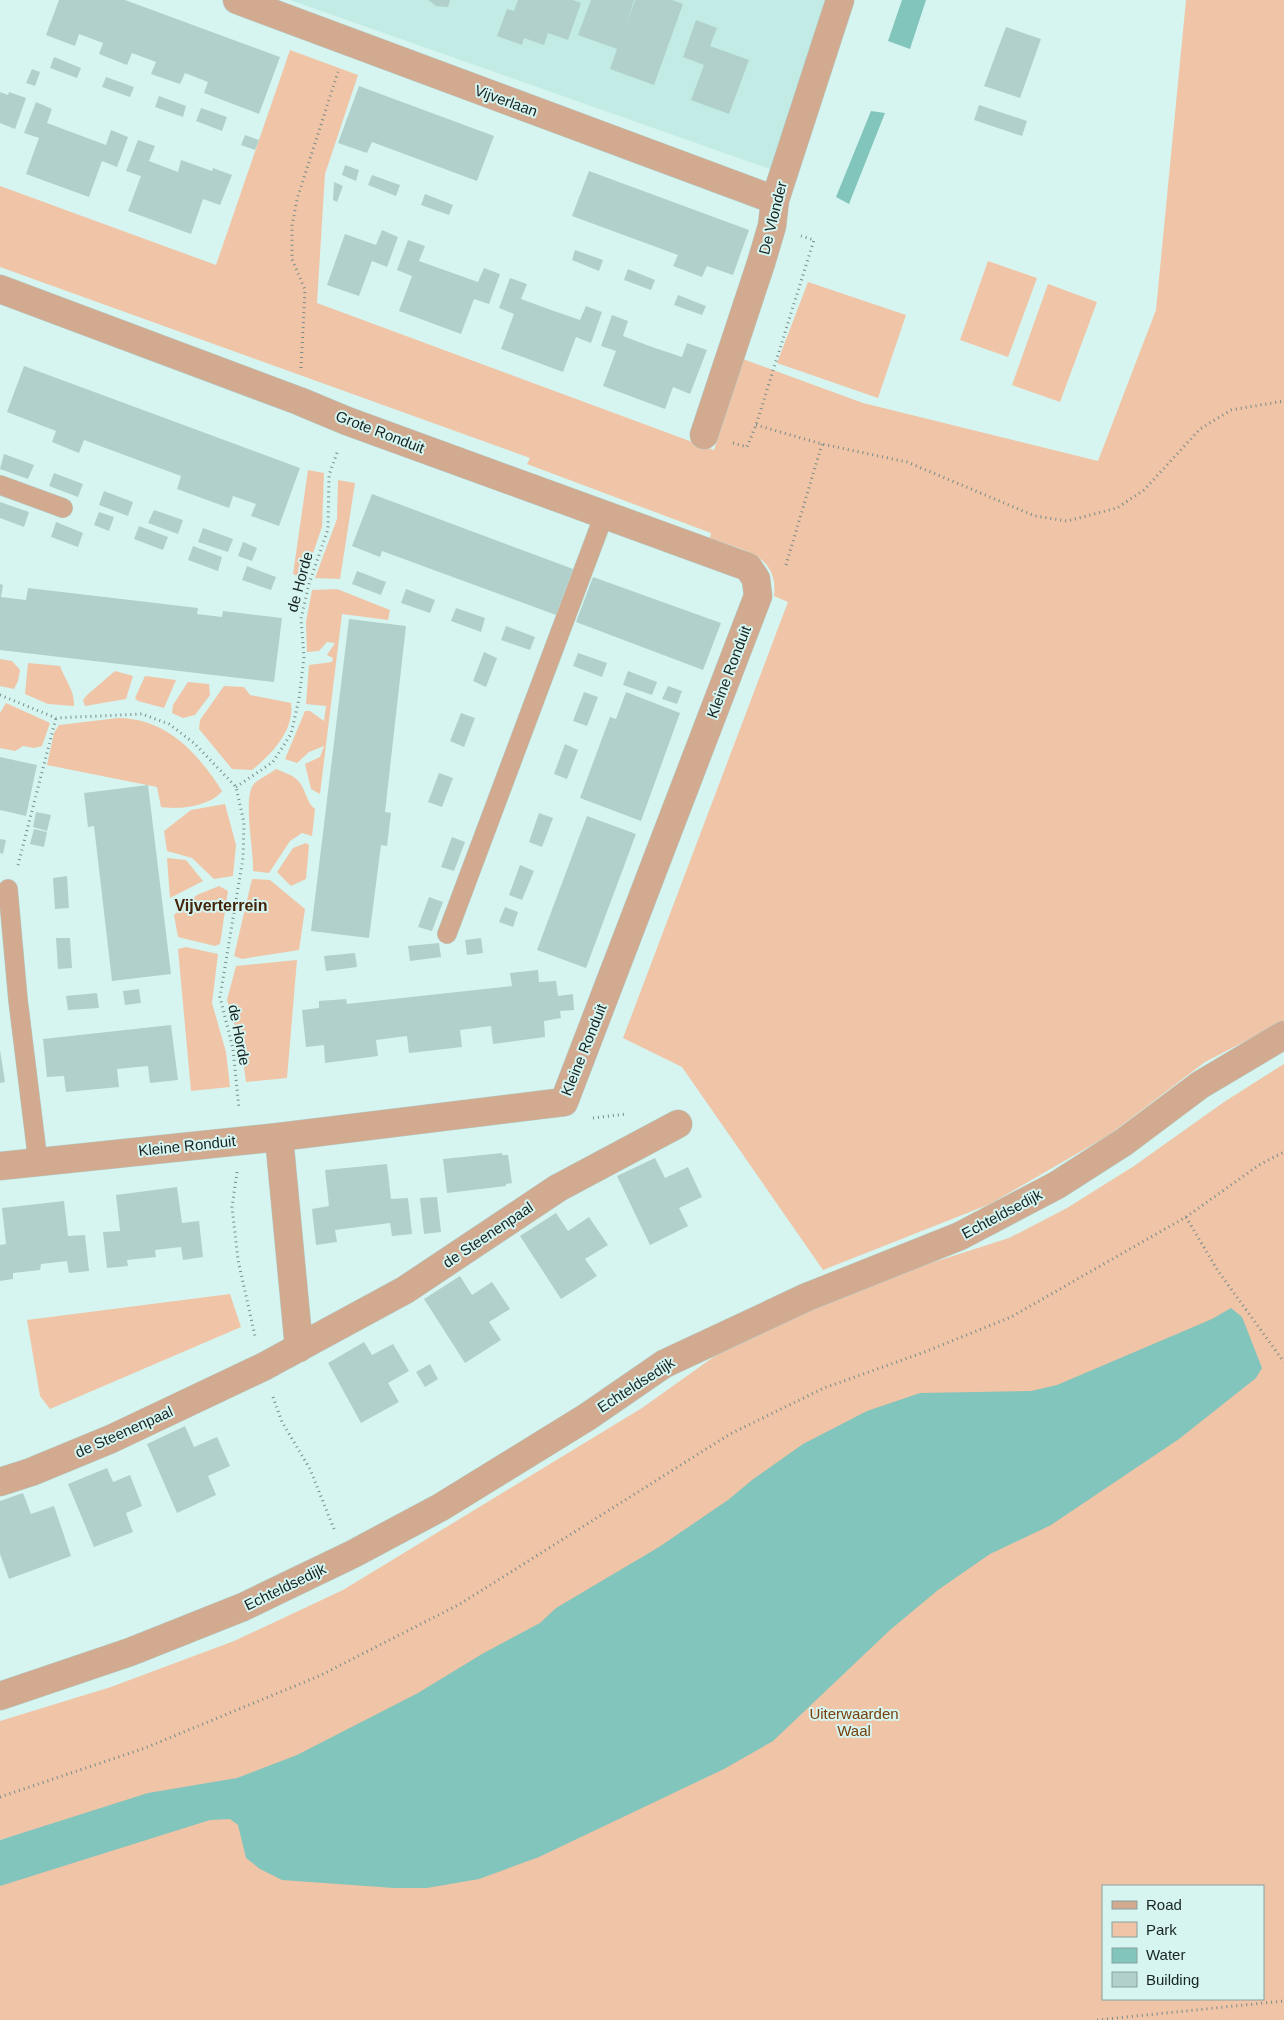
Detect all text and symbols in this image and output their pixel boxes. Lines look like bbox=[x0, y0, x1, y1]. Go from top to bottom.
street label: Vijverlaan bbox=[472, 81, 540, 120]
street label: De Vlonder bbox=[755, 179, 790, 256]
street label: Grote Ronduit bbox=[334, 407, 428, 456]
street label: de Horde bbox=[283, 550, 316, 614]
street label: Kleine Ronduit bbox=[703, 622, 754, 720]
district label: Vijverterrein bbox=[174, 897, 268, 914]
street label: Kleine Ronduit bbox=[557, 1001, 610, 1098]
street label: de Horde bbox=[225, 1003, 254, 1067]
street label: Kleine Ronduit bbox=[138, 1132, 237, 1159]
street label: Echteldsedijk bbox=[959, 1185, 1045, 1242]
street label: de Steenenpaal bbox=[439, 1198, 536, 1271]
street label: Echteldsedijk bbox=[594, 1353, 678, 1416]
street label: de Steenenpaal bbox=[72, 1402, 175, 1461]
street label: Echteldsedijk bbox=[241, 1559, 329, 1614]
park label: Uiterwaarden Waal bbox=[809, 1705, 899, 1739]
legend bbox=[1102, 1885, 1264, 2000]
text: Road bbox=[1146, 1896, 1182, 1913]
text: Park bbox=[1146, 1921, 1177, 1938]
text: Water bbox=[1146, 1946, 1185, 1963]
text: Building bbox=[1146, 1971, 1199, 1988]

